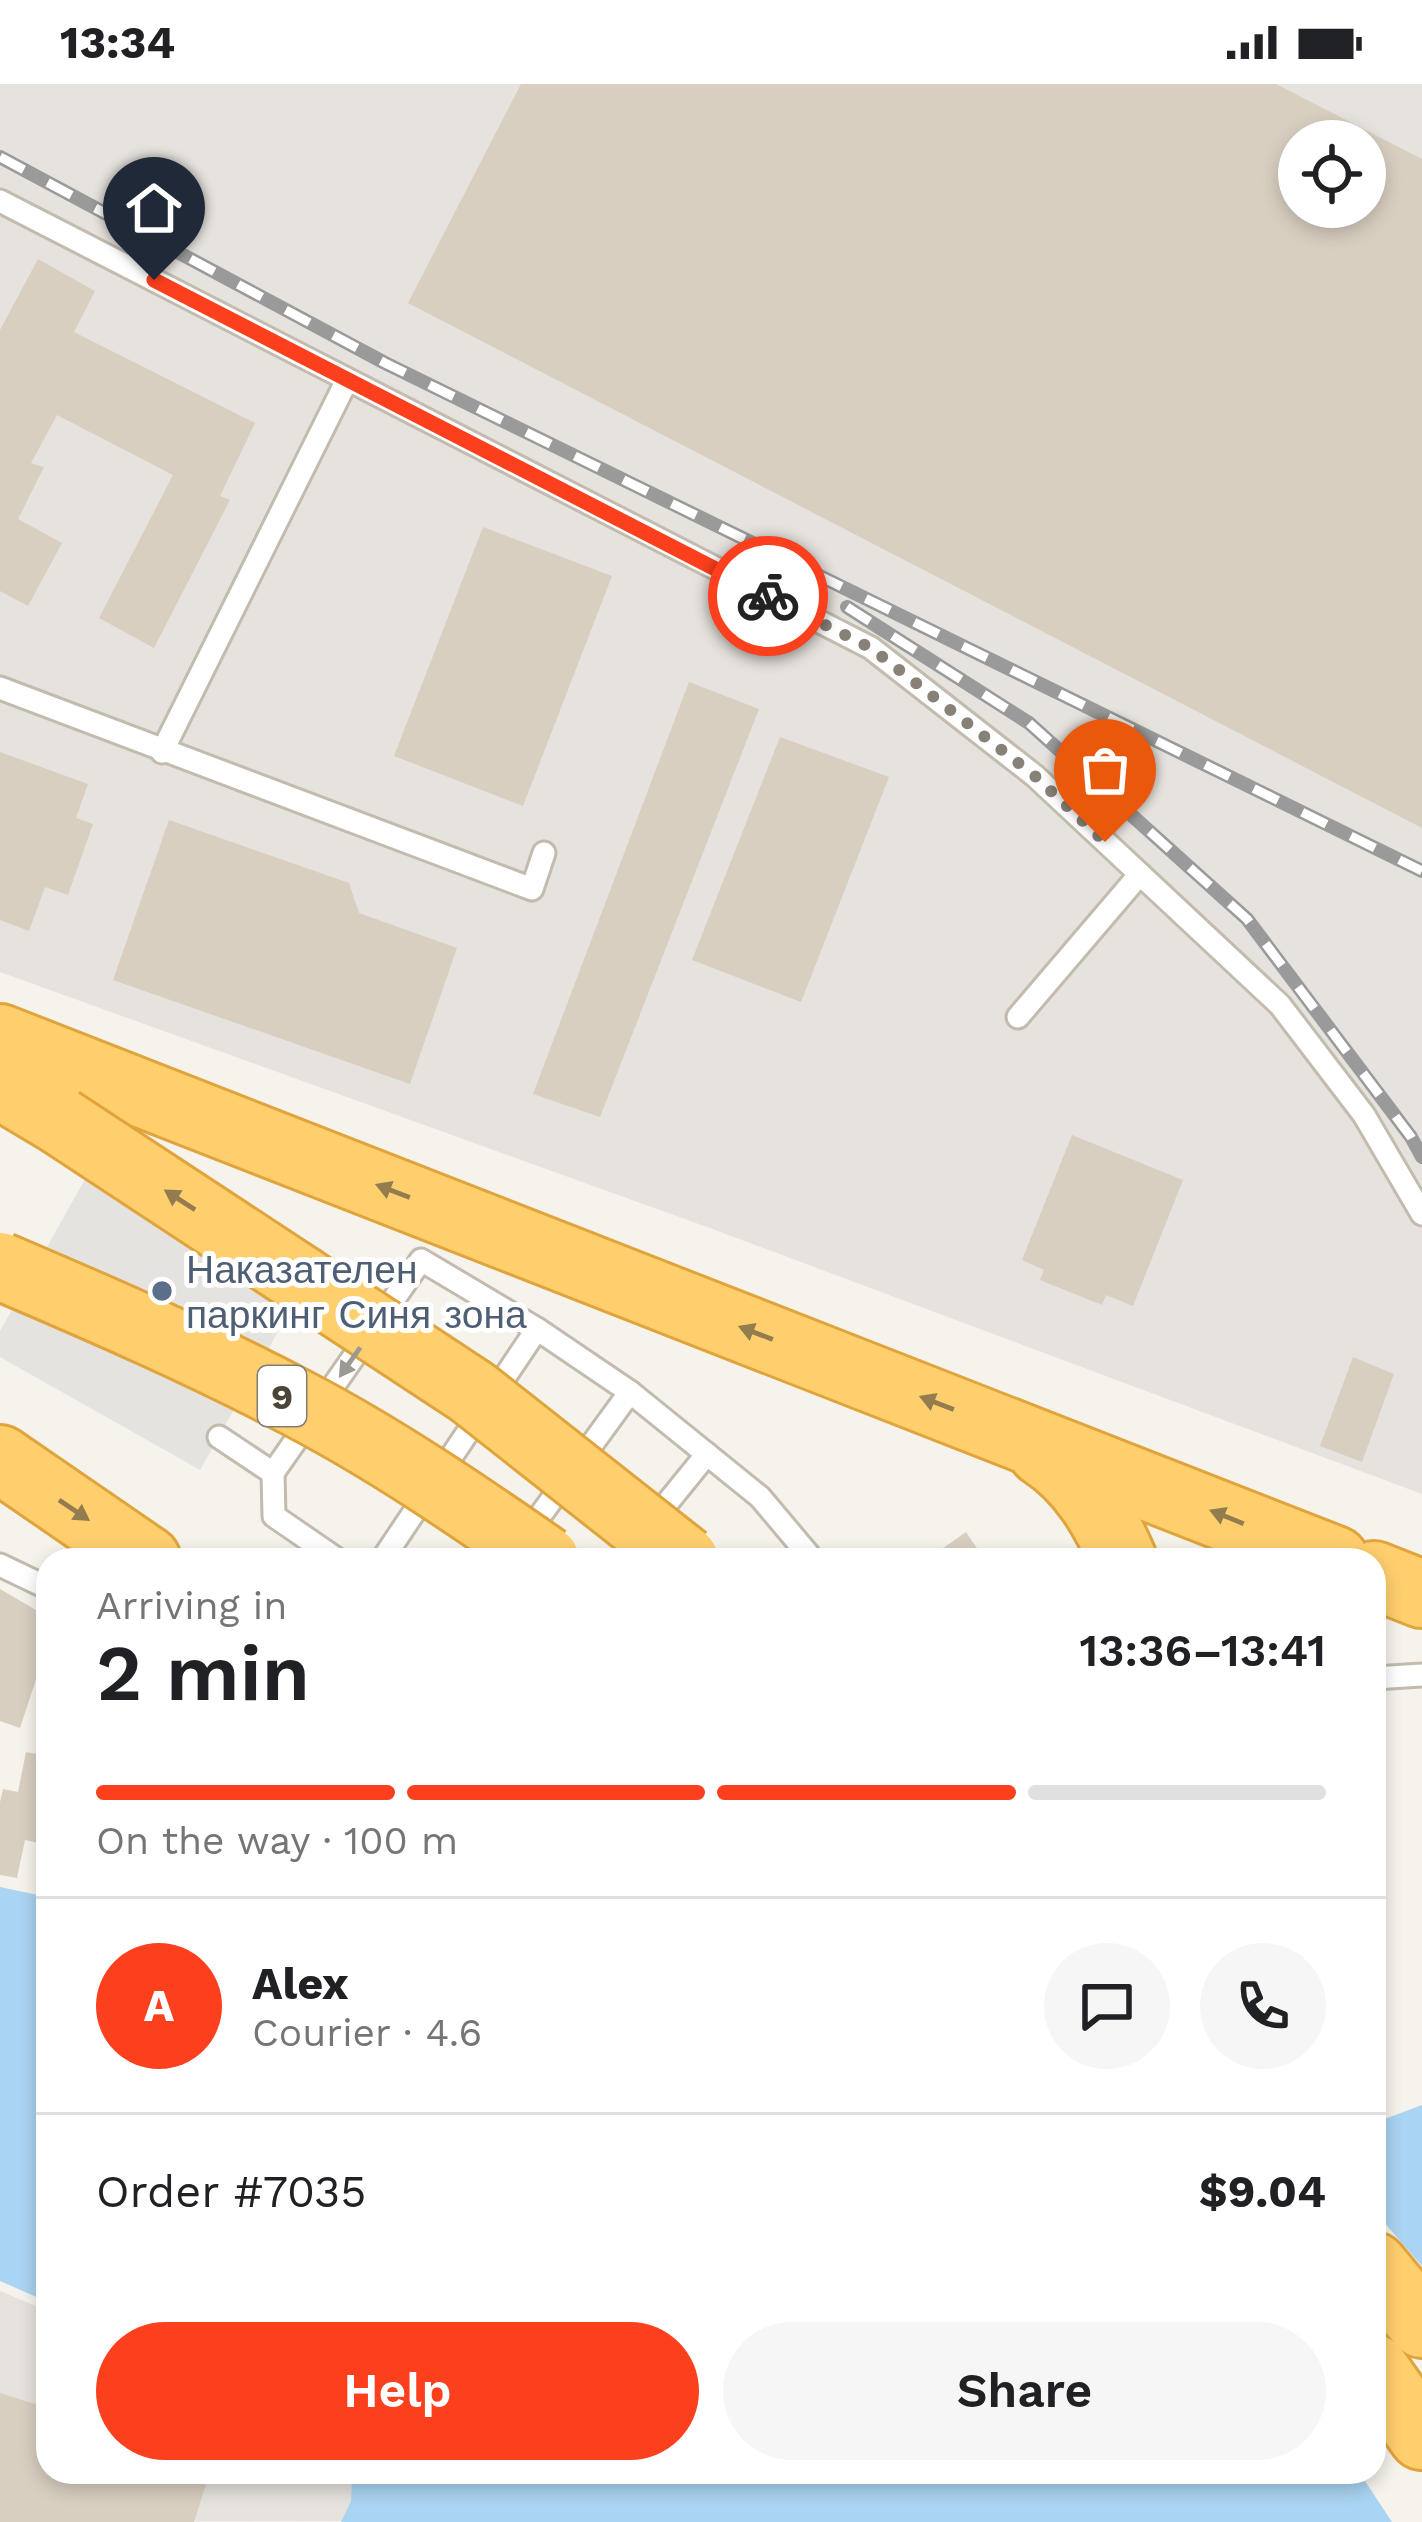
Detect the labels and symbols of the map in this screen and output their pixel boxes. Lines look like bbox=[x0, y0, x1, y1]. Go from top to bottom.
pin bbox=[103, 157, 205, 280]
courier bbox=[708, 536, 828, 656]
pin bbox=[1054, 719, 1156, 842]
one-way arrow bbox=[374, 1181, 410, 1200]
one-way arrow bbox=[163, 1189, 196, 1211]
place label: Наказателен паркинг Синя зона bbox=[186, 1247, 527, 1337]
marker: Наказателен паркинг Синя зона bbox=[149, 1278, 175, 1304]
one-way arrow bbox=[738, 1322, 774, 1341]
one-way arrow bbox=[339, 1346, 362, 1378]
road number: 9 bbox=[258, 1366, 306, 1426]
one-way arrow bbox=[918, 1392, 954, 1411]
one-way arrow bbox=[57, 1498, 90, 1520]
one-way arrow bbox=[1208, 1507, 1244, 1526]

